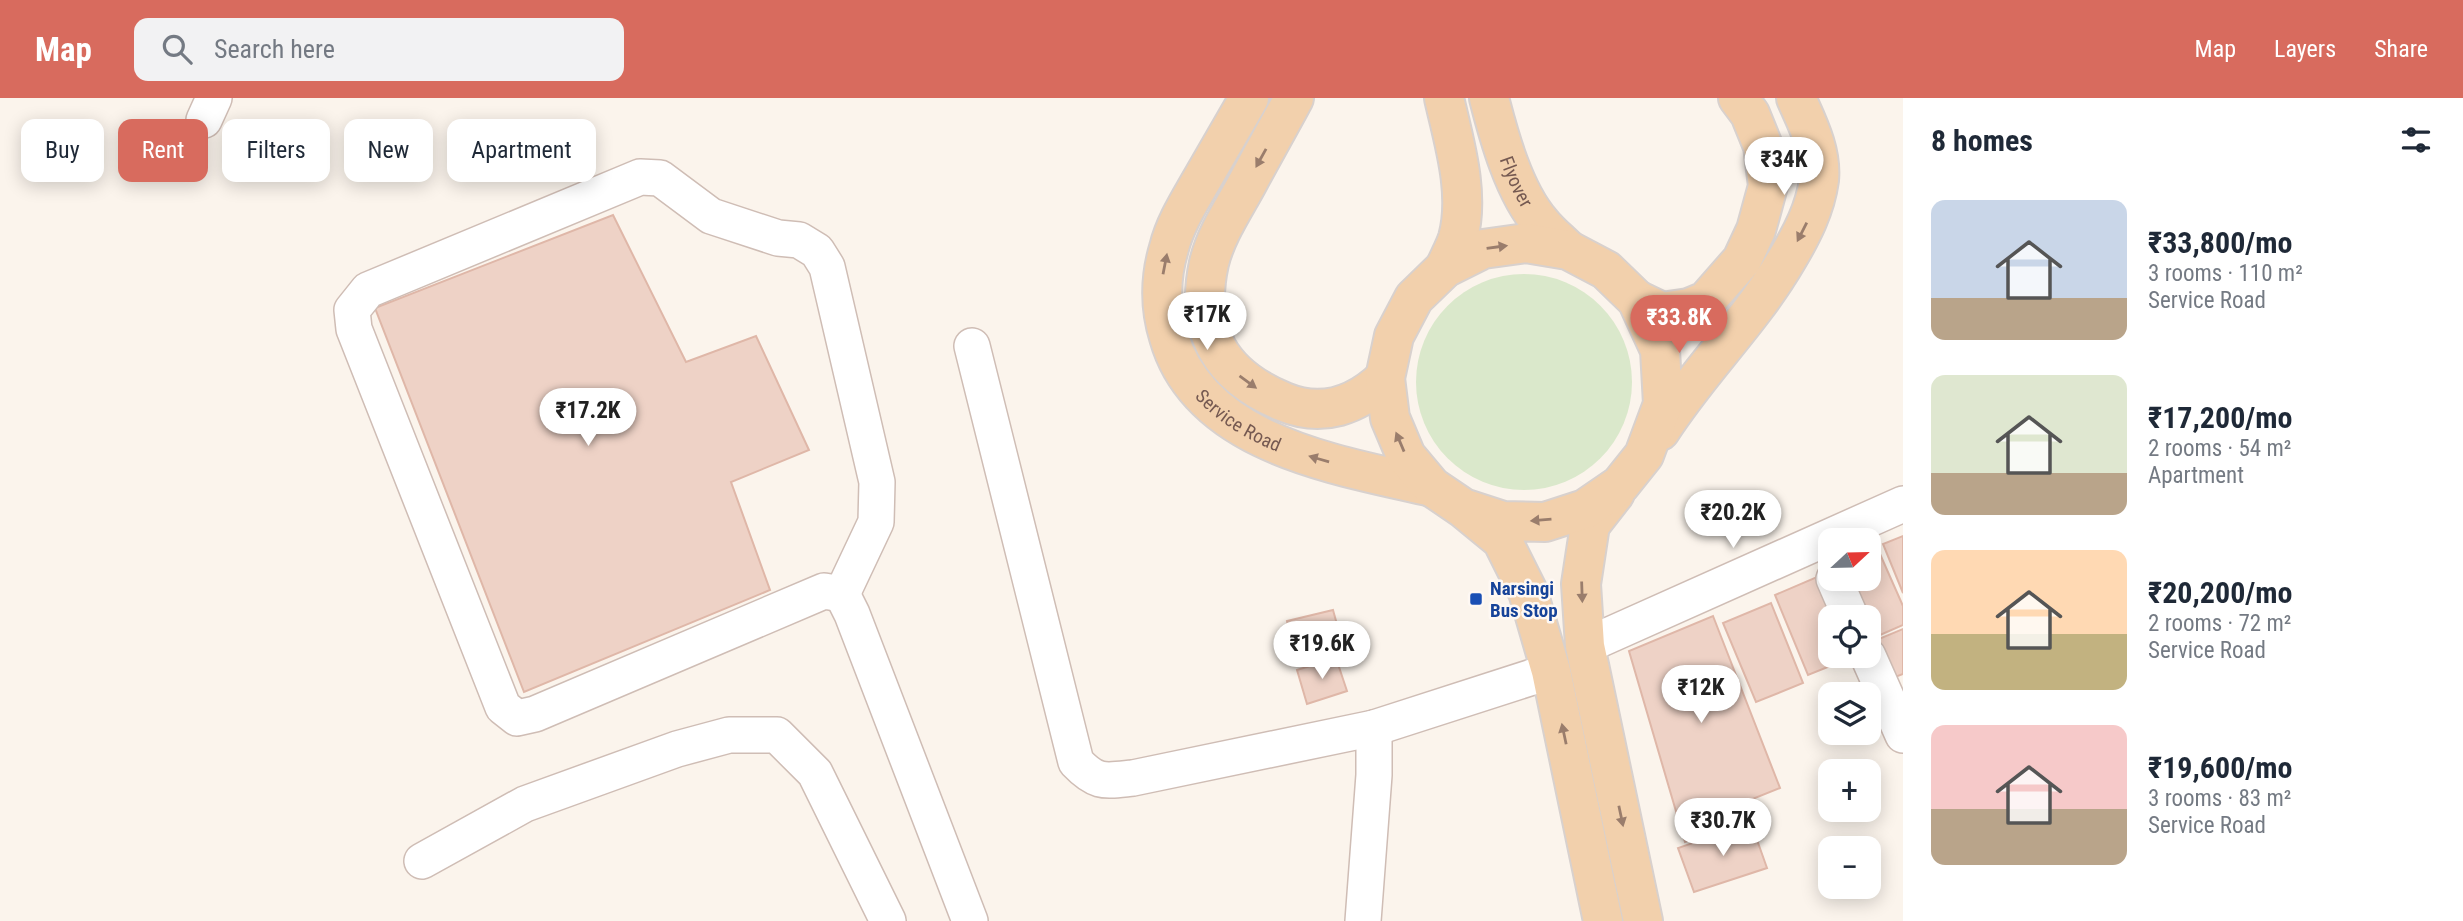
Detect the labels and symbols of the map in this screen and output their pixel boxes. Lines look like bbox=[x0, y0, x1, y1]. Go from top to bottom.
pin: ₹34K bbox=[1743, 138, 1825, 197]
one-way arrow bbox=[1255, 148, 1267, 168]
street label: Flyover bbox=[1495, 153, 1538, 212]
one-way arrow bbox=[1796, 223, 1808, 243]
one-way arrow bbox=[1487, 241, 1509, 252]
one-way arrow bbox=[1160, 253, 1171, 275]
pin: ₹17K bbox=[1166, 292, 1248, 352]
pin: ₹33.8K bbox=[1622, 296, 1736, 355]
one-way arrow bbox=[1239, 375, 1257, 389]
street label: Service Road bbox=[1191, 385, 1284, 457]
pin: ₹17.2K bbox=[531, 388, 645, 448]
one-way arrow bbox=[1394, 431, 1405, 452]
one-way arrow bbox=[1308, 453, 1329, 463]
pin: ₹20.2K bbox=[1676, 490, 1790, 550]
one-way arrow bbox=[1529, 515, 1551, 526]
north arrow bbox=[1818, 528, 1881, 592]
place label: Narsingi Bus Stop bbox=[1490, 577, 1558, 622]
one-way arrow bbox=[1576, 581, 1587, 603]
marker: Narsingi Bus Stop bbox=[1468, 591, 1484, 607]
pin: ₹19.6K bbox=[1265, 622, 1379, 681]
pin: ₹12K bbox=[1660, 666, 1742, 725]
one-way arrow bbox=[1558, 723, 1569, 745]
pin: ₹30.7K bbox=[1666, 798, 1780, 858]
one-way arrow bbox=[1616, 805, 1627, 827]

